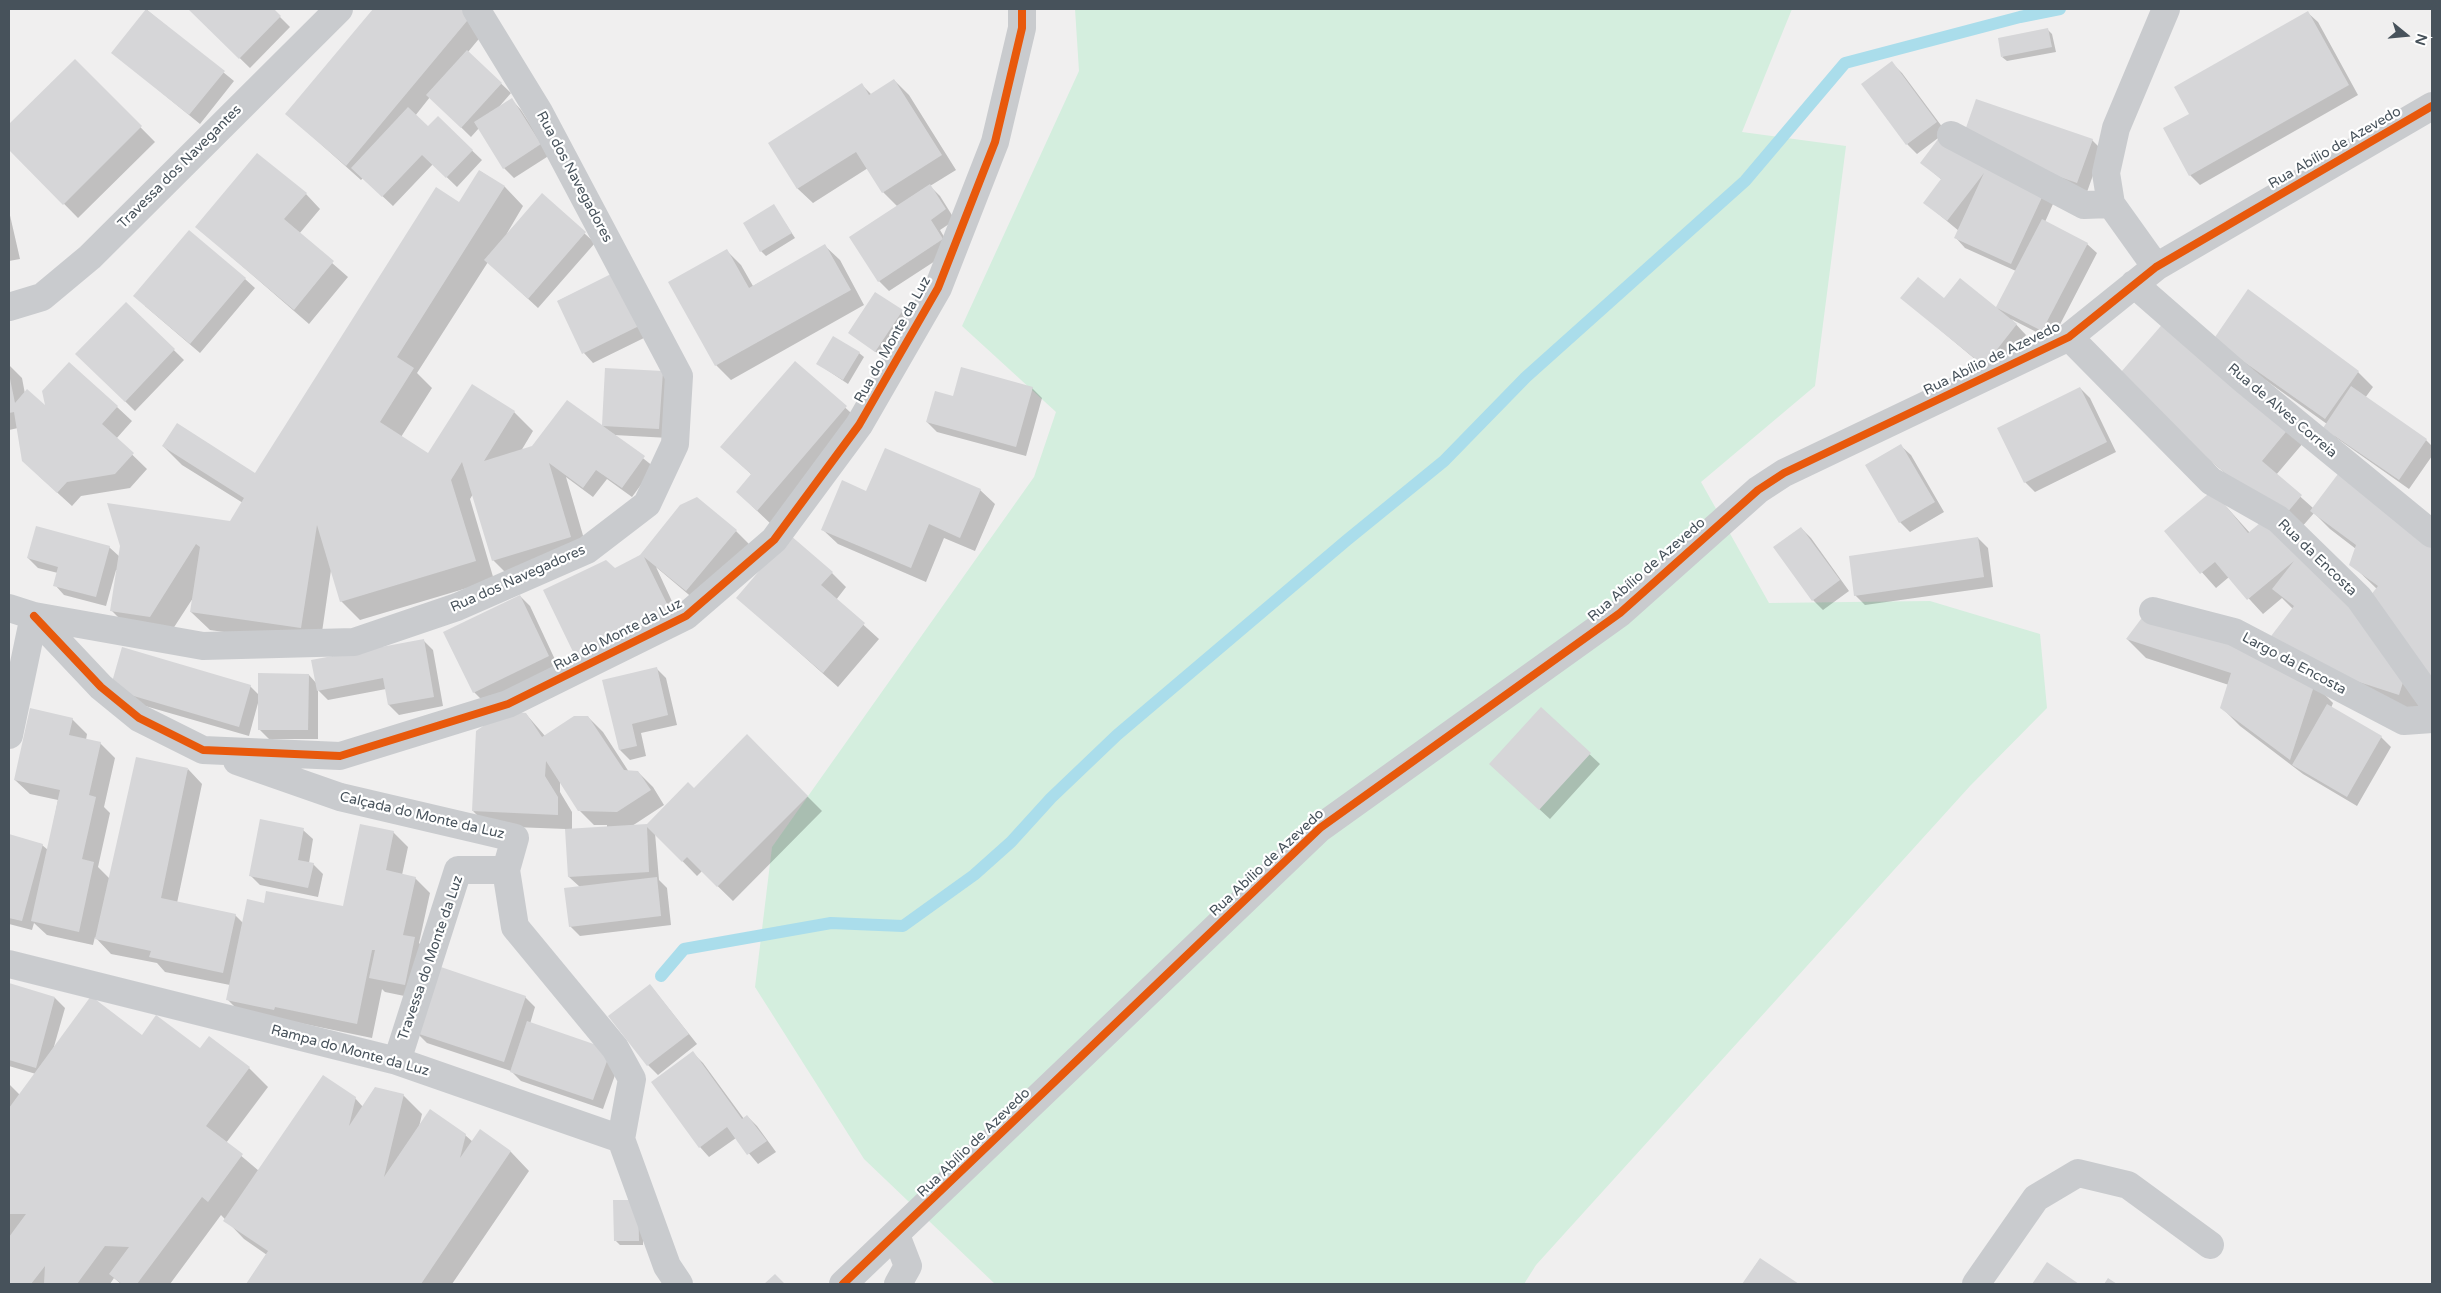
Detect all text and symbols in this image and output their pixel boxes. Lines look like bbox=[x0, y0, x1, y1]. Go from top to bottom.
north arrow bbox=[2381, 10, 2431, 60]
text: N bbox=[2411, 32, 2431, 47]
street label: Travessa dos Navegantes bbox=[115, 102, 245, 232]
street label: Rua Abílio de Azevedo bbox=[2266, 103, 2404, 193]
street label: Rua dos Navegadores bbox=[532, 109, 616, 245]
street label: Rua do Monte da Luz bbox=[851, 274, 935, 406]
street label: Rua Abílio de Azevedo bbox=[1921, 319, 2063, 399]
street label: Rua de Alves Correia bbox=[2224, 360, 2340, 462]
street label: Rua Abílio de Azevedo bbox=[1585, 514, 1709, 626]
street label: Rua da Encosta bbox=[2274, 516, 2360, 600]
street label: Rua dos Navegadores bbox=[448, 542, 588, 616]
street label: Rua do Monte da Luz bbox=[551, 595, 685, 675]
street label: Largo da Encosta bbox=[2239, 629, 2349, 699]
street label: Calçada do Monte da Luz bbox=[338, 789, 506, 843]
street label: Rua Abílio de Azevedo bbox=[1206, 806, 1328, 920]
street label: Travessa do Monte da Luz bbox=[395, 874, 467, 1042]
street label: Rampa do Monte da Luz bbox=[269, 1022, 431, 1080]
street label: Rua Abílio de Azevedo bbox=[914, 1085, 1034, 1201]

